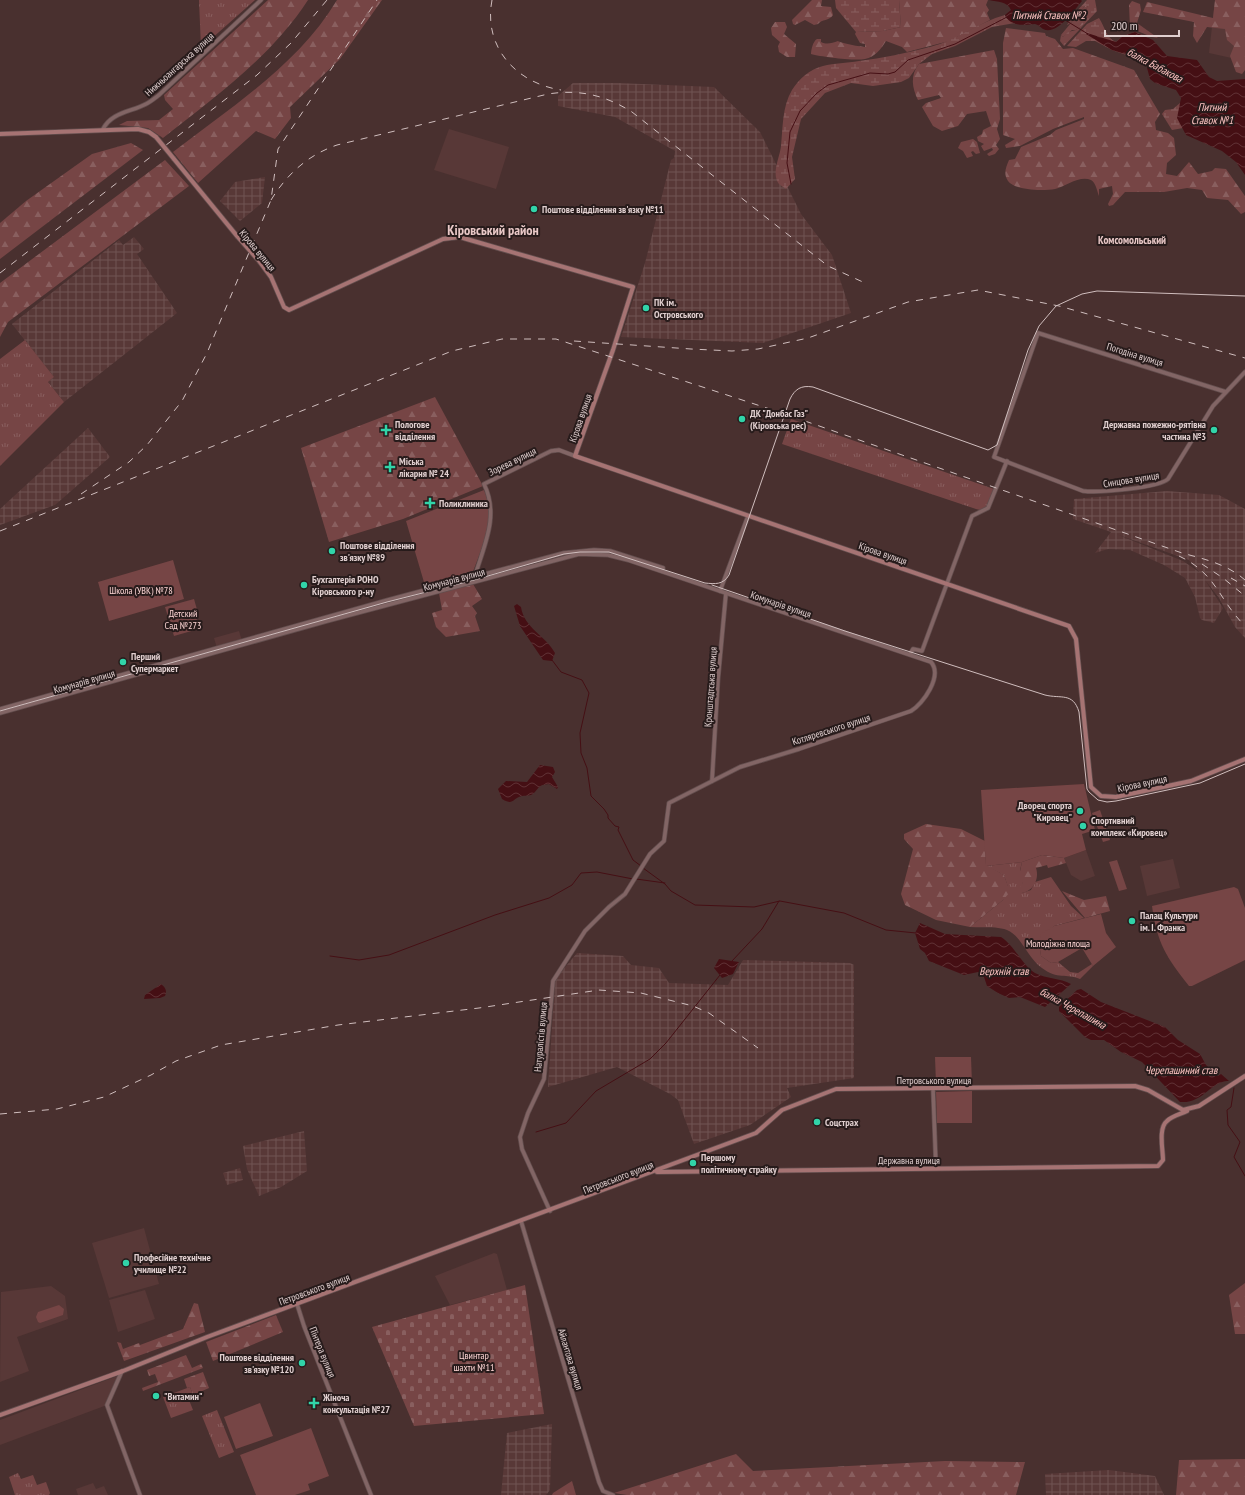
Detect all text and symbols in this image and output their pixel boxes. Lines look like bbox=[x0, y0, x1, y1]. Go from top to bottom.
water label: Питний Ставок №2 bbox=[1012, 8, 1087, 22]
scale bar bbox=[1105, 12, 1179, 38]
text: 200 m bbox=[1111, 18, 1138, 33]
street label: Нижньоангарська вулиця bbox=[142, 30, 217, 99]
water label: балка Бабакова bbox=[1125, 45, 1186, 86]
water label: Питний Ставок №1 bbox=[1191, 100, 1234, 127]
place label: Поштове відділення зв'язку №11 bbox=[542, 203, 664, 216]
marker: Поштове відділення зв'язку №11 bbox=[529, 204, 539, 214]
district label: Кіровський район bbox=[447, 221, 539, 239]
street label: Кірова вулиця bbox=[236, 227, 279, 274]
district label: Комсомольський bbox=[1098, 233, 1166, 247]
place label: ПК ім. Островського bbox=[654, 296, 704, 321]
marker: ПК ім. Островського bbox=[641, 303, 651, 313]
street label: Погодіна вулиця bbox=[1105, 340, 1165, 369]
street label: Кірова вулиця bbox=[566, 392, 595, 444]
place label: ДК "Донбас Газ" (Кіровська рес) bbox=[750, 407, 808, 432]
marker: ДК "Донбас Газ" (Кіровська рес) bbox=[737, 414, 747, 424]
place label: Пологове відділення bbox=[395, 418, 435, 443]
place label: Державна пожежно-рятівна частина №3 bbox=[1103, 418, 1206, 443]
marker: Пологове відділення bbox=[380, 424, 392, 436]
marker: Державна пожежно-рятівна частина №3 bbox=[1209, 425, 1219, 435]
street label: Зорева вулиця bbox=[486, 444, 538, 479]
place label: Міська лікарня № 24 bbox=[398, 455, 449, 480]
marker: Міська лікарня № 24 bbox=[384, 461, 396, 473]
street label: Синцова вулиця bbox=[1102, 469, 1160, 490]
marker: Поликлиника bbox=[424, 497, 436, 509]
place label: Поликлиника bbox=[439, 497, 488, 510]
place label: Поштове відділення зв'язку №89 bbox=[340, 539, 415, 564]
street label: Кірова вулиця bbox=[857, 539, 909, 568]
marker: Поштове відділення зв'язку №89 bbox=[327, 546, 337, 556]
street label: Комунарів вулиця bbox=[422, 565, 486, 594]
place label: Бухгалтерія РОНО Кіровського р-ну bbox=[312, 573, 379, 598]
marker: Бухгалтерія РОНО Кіровського р-ну bbox=[299, 580, 309, 590]
park label: Школа (УВК) №78 bbox=[109, 584, 173, 597]
street label: Комунарів вулиця bbox=[749, 588, 813, 621]
park label: Детский Сад №273 bbox=[165, 607, 201, 632]
street label: Кронштадтська вулиця bbox=[701, 646, 720, 728]
place label: Перший Супермаркет bbox=[131, 650, 179, 675]
marker: Перший Супермаркет bbox=[118, 657, 128, 667]
street label: Комунарів вулиця bbox=[52, 666, 116, 696]
street label: Котляревського вулиця bbox=[791, 711, 872, 748]
street label: Кірова вулиця bbox=[1116, 772, 1168, 795]
place label: Дворец спорта "Кировец" bbox=[1018, 799, 1072, 824]
marker: Дворец спорта "Кировец" bbox=[1075, 806, 1085, 816]
place label: Cпортивний комплекс «Кировец» bbox=[1091, 814, 1167, 839]
marker: Cпортивний комплекс «Кировец» bbox=[1078, 821, 1088, 831]
place label: Палац Культури ім. І. Франка bbox=[1140, 909, 1198, 934]
marker: Палац Культури ім. І. Франка bbox=[1127, 916, 1137, 926]
park label: Молодіжна площа bbox=[1026, 937, 1090, 950]
water label: Верхній став bbox=[979, 964, 1030, 978]
water label: балка Черепашина bbox=[1037, 984, 1109, 1032]
street label: Натуралістів вулиця bbox=[531, 1001, 550, 1073]
water label: Черепашиний став bbox=[1145, 1063, 1219, 1077]
street label: Петровського вулиця bbox=[897, 1074, 971, 1087]
place label: Соцстрах bbox=[825, 1116, 859, 1129]
marker: Соцстрах bbox=[812, 1117, 822, 1127]
place label: Першому політичному страйку bbox=[701, 1151, 778, 1176]
street label: Державна вулиця bbox=[878, 1154, 940, 1167]
street label: Петровського вулиця bbox=[581, 1158, 655, 1197]
marker: Першому політичному страйку bbox=[688, 1158, 698, 1168]
place label: Професійне технічне училище №22 bbox=[133, 1251, 211, 1276]
marker: Професійне технічне училище №22 bbox=[121, 1258, 131, 1268]
street label: Петровського вулиця bbox=[277, 1271, 351, 1308]
street label: Пінтера вулиця bbox=[306, 1325, 339, 1380]
street label: Айлантова вулиця bbox=[555, 1327, 586, 1392]
park label: Цвинтар шахти №11 bbox=[453, 1349, 495, 1374]
place label: Поштове відділення зв'язку №120 bbox=[219, 1351, 294, 1376]
marker: Поштове відділення зв'язку №120 bbox=[297, 1358, 307, 1368]
place label: "Витамин" bbox=[164, 1390, 203, 1403]
marker: "Витамин" bbox=[151, 1391, 161, 1401]
place label: Жіноча консультація №27 bbox=[322, 1391, 390, 1416]
marker: Жіноча консультація №27 bbox=[308, 1397, 320, 1409]

